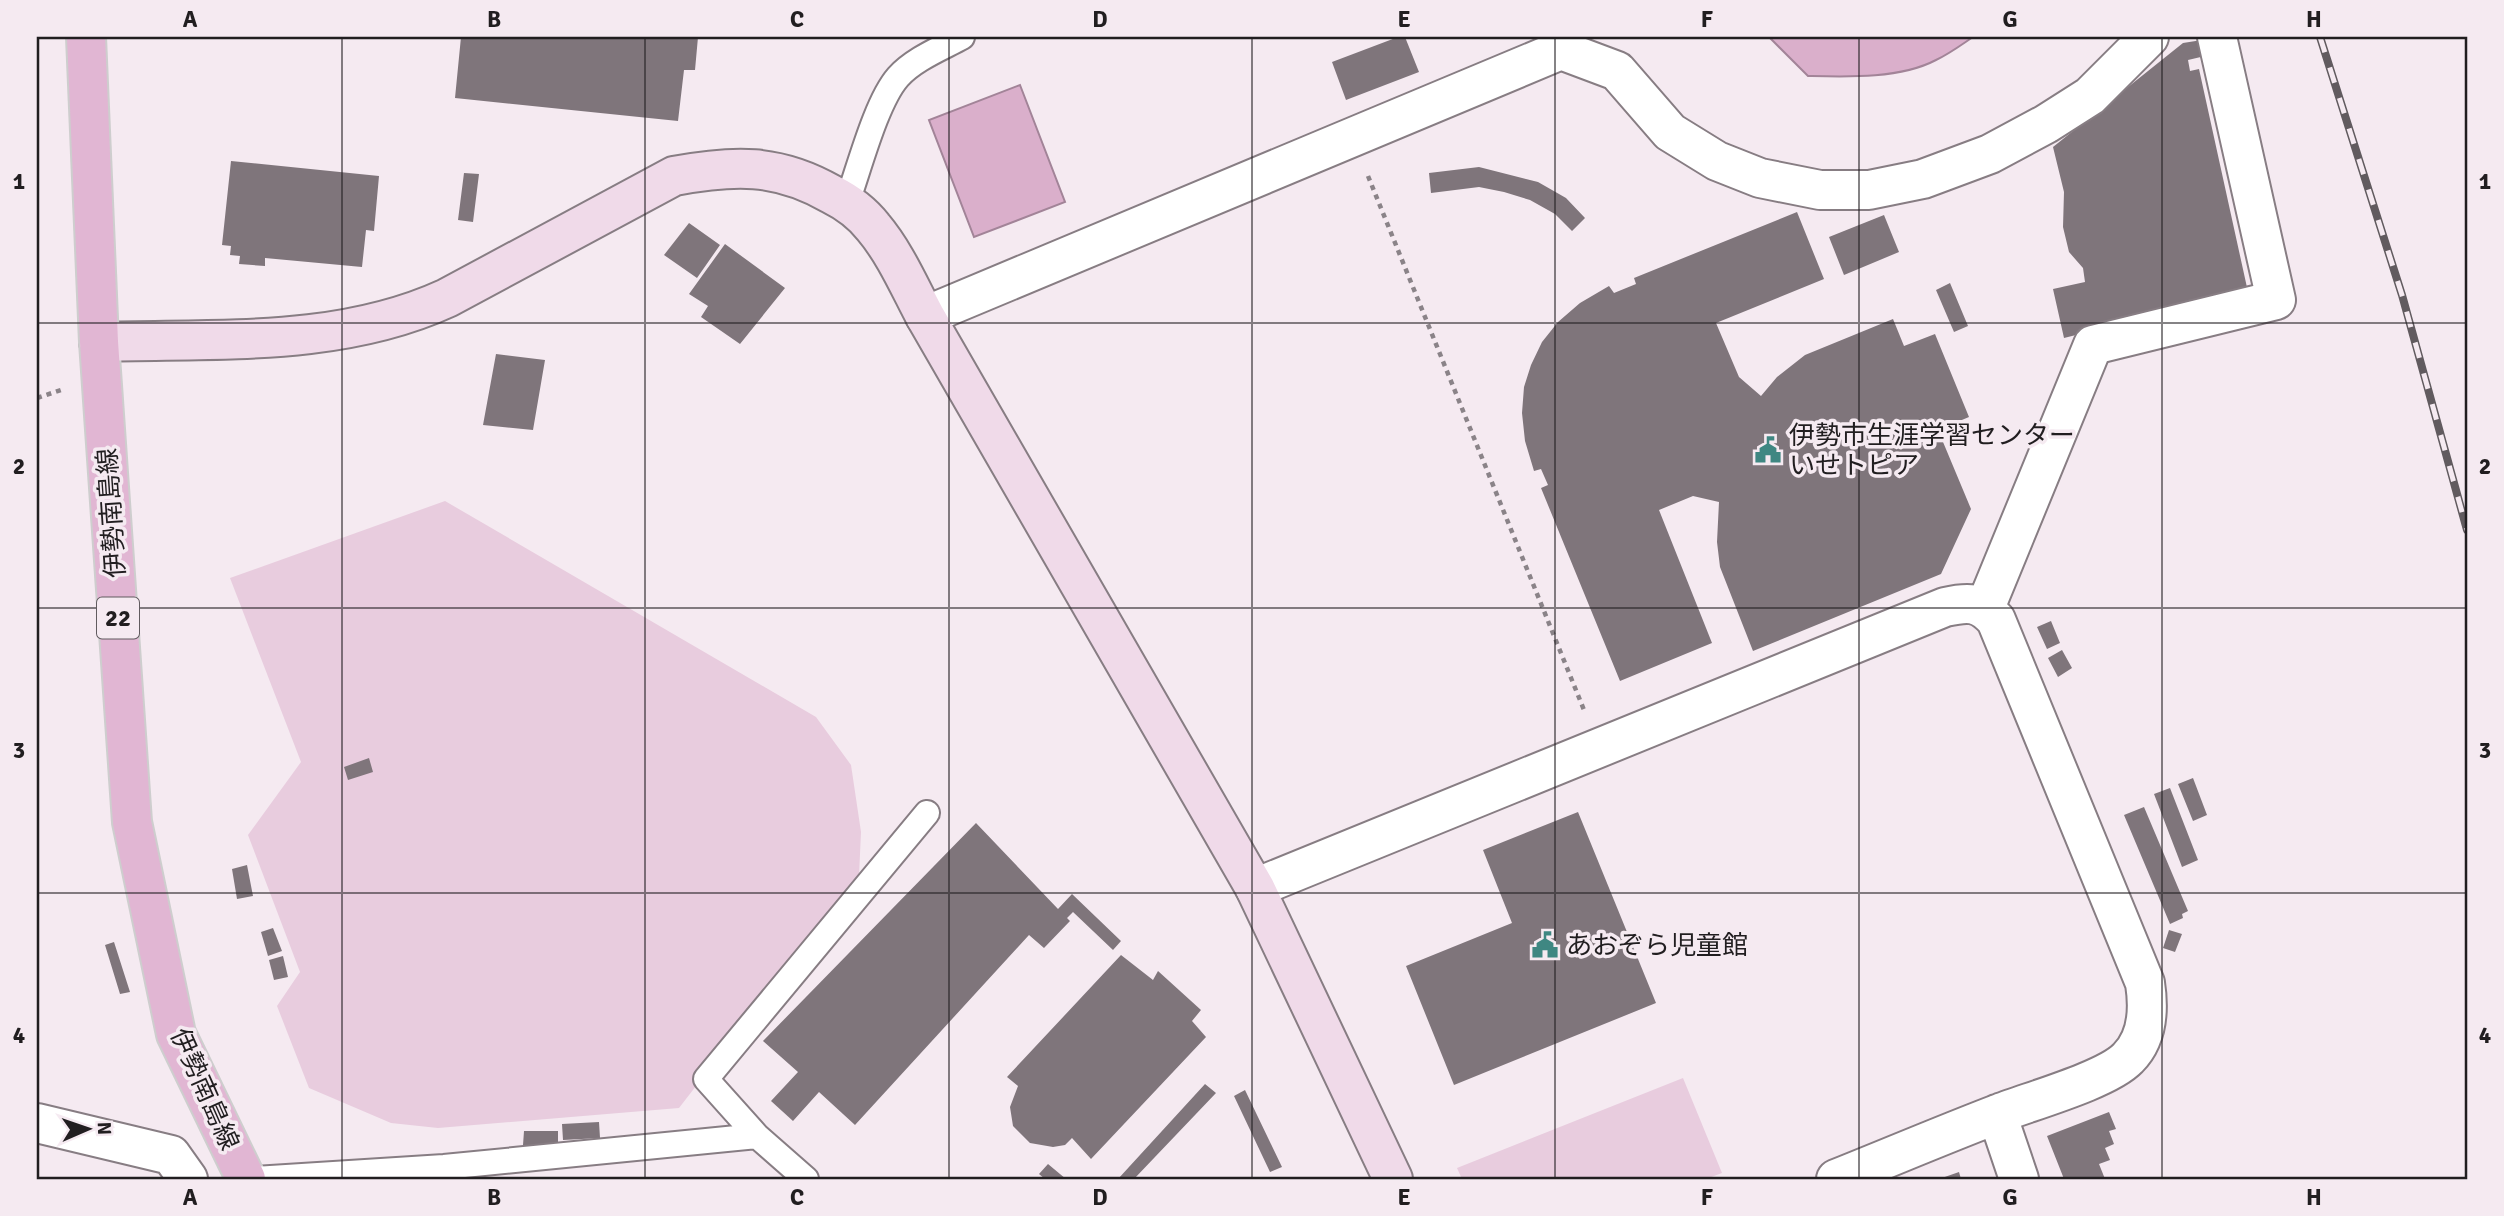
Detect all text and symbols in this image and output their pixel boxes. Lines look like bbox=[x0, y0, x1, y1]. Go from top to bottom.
text: A bbox=[183, 5, 198, 34]
text: B bbox=[487, 5, 501, 34]
text: C bbox=[790, 5, 804, 34]
text: D bbox=[1092, 5, 1108, 34]
text: E bbox=[1397, 5, 1411, 34]
text: F bbox=[1701, 5, 1713, 34]
text: G bbox=[2002, 5, 2018, 34]
text: H bbox=[2306, 5, 2322, 34]
text: 1 bbox=[13, 167, 25, 196]
text: 1 bbox=[2479, 167, 2491, 196]
place label: 伊勢市生涯学習センター いせトピア bbox=[1789, 420, 2075, 482]
public building icon: 伊勢市生涯学習センター いせトピア bbox=[1753, 435, 1783, 465]
street label: 伊勢南島線 bbox=[92, 447, 132, 579]
text: 2 bbox=[13, 452, 25, 481]
text: 2 bbox=[2479, 452, 2491, 481]
road number: 22 bbox=[97, 598, 139, 638]
text: 3 bbox=[13, 736, 25, 765]
text: 3 bbox=[2479, 736, 2491, 765]
public building icon: あおぞら児童館 bbox=[1530, 930, 1560, 960]
place label: あおぞら児童館 bbox=[1566, 930, 1748, 962]
text: 4 bbox=[13, 1021, 25, 1050]
text: 4 bbox=[2479, 1021, 2491, 1050]
street label: 伊勢南島線 bbox=[163, 1024, 245, 1155]
north arrow bbox=[52, 1094, 122, 1164]
text: N bbox=[92, 1121, 116, 1135]
text: A bbox=[183, 1183, 198, 1212]
text: B bbox=[487, 1183, 501, 1212]
text: C bbox=[790, 1183, 804, 1212]
text: D bbox=[1092, 1183, 1108, 1212]
text: E bbox=[1397, 1183, 1411, 1212]
text: F bbox=[1701, 1183, 1713, 1212]
text: G bbox=[2002, 1183, 2018, 1212]
text: H bbox=[2306, 1183, 2322, 1212]

